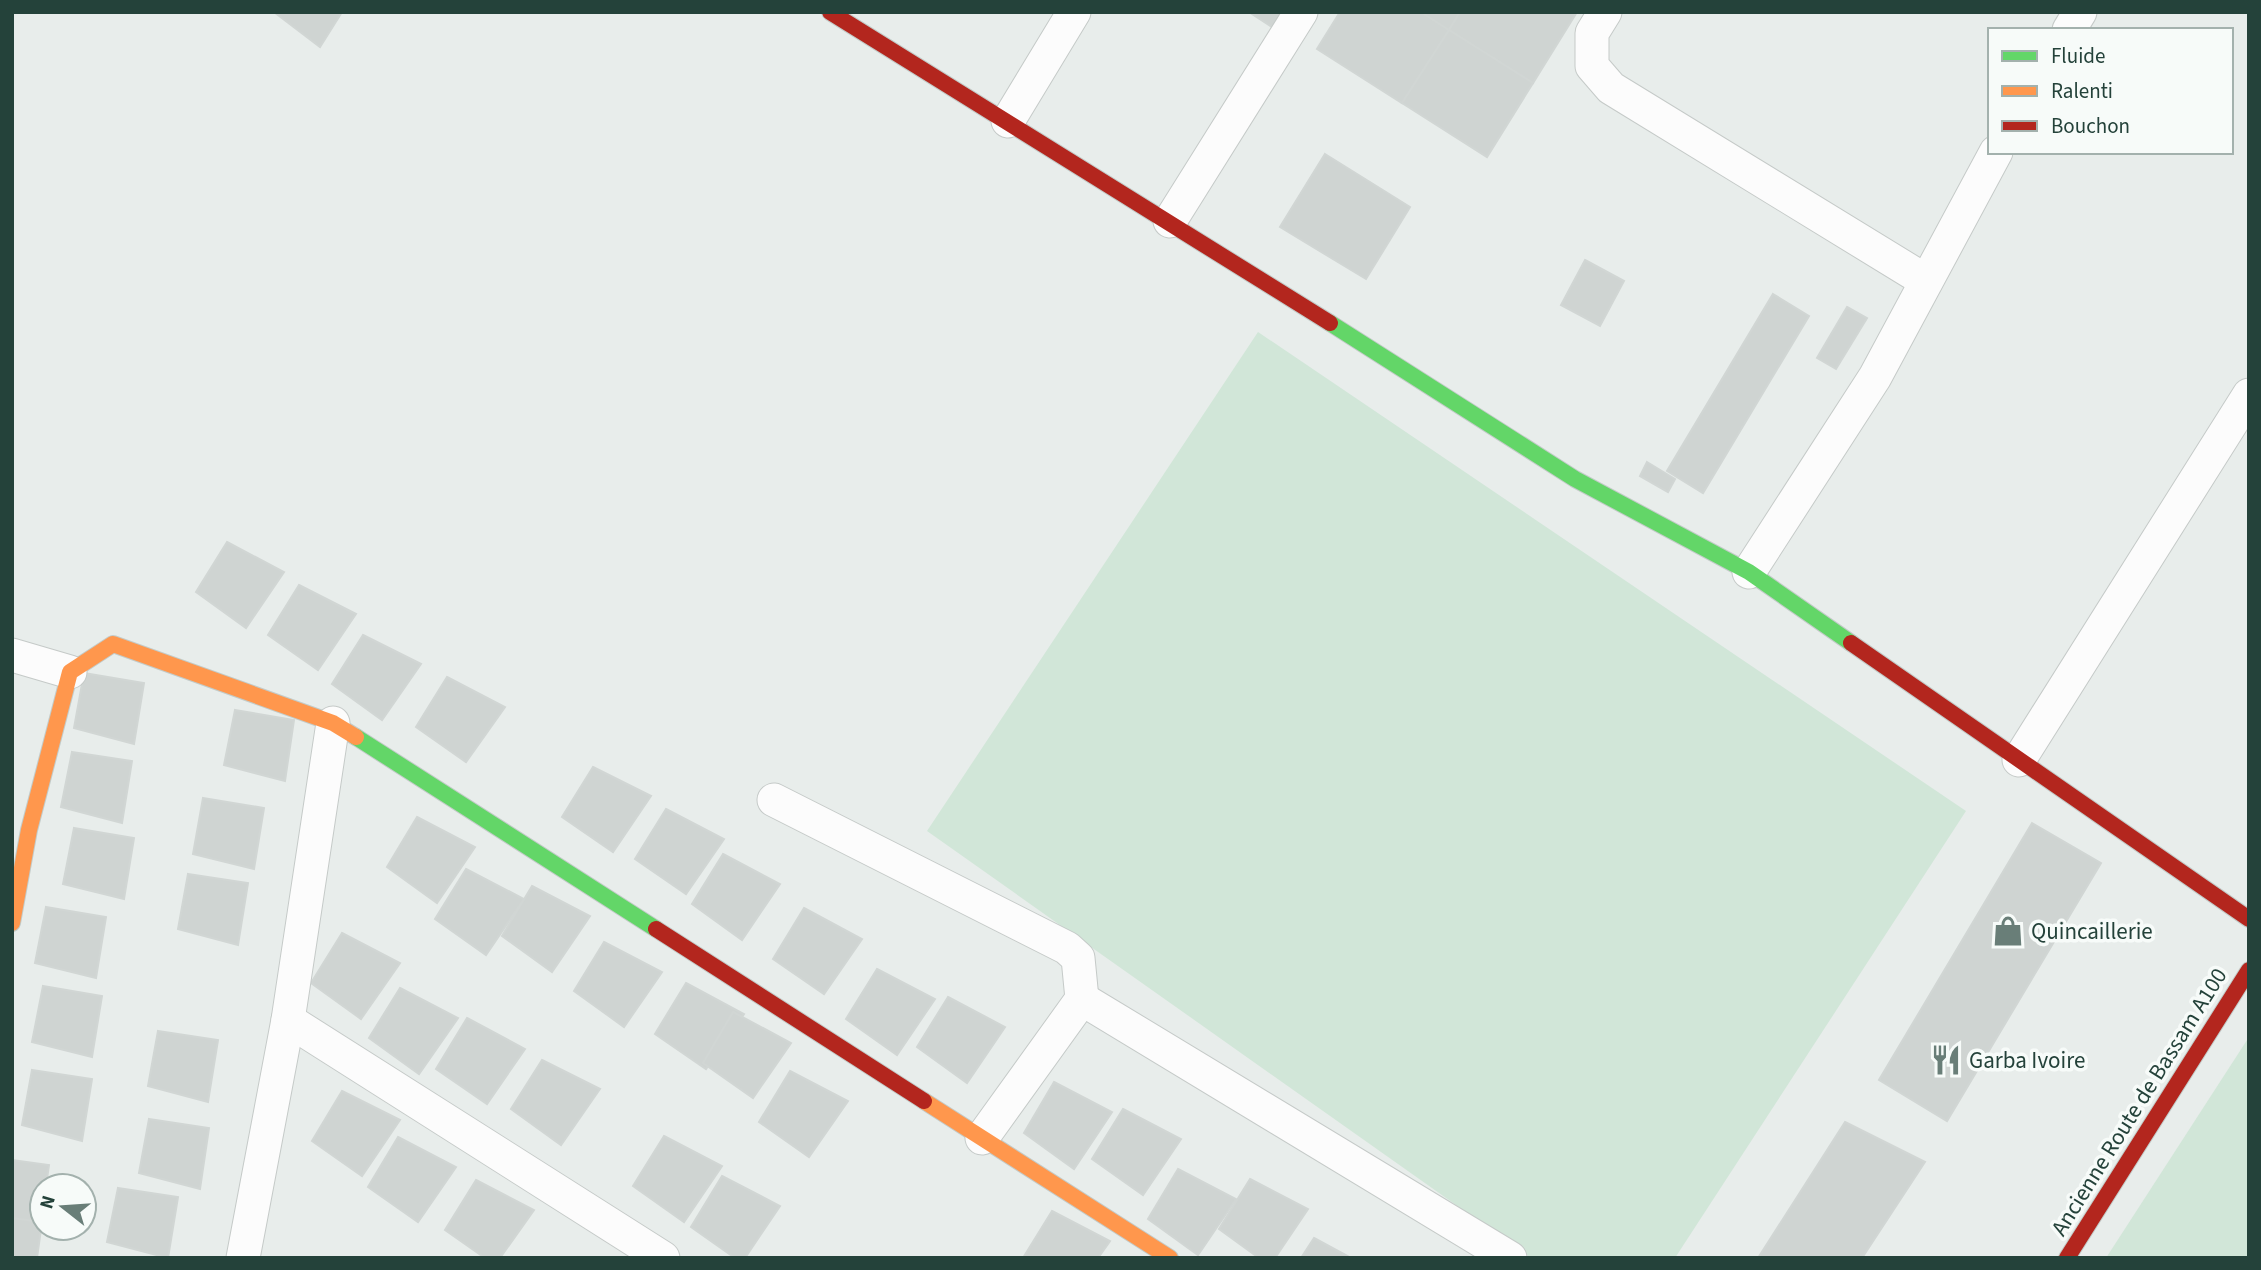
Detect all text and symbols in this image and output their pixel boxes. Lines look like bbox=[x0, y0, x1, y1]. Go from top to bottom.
legend bbox=[1988, 28, 2233, 154]
text: Fluide bbox=[2051, 41, 2105, 71]
text: Ralenti bbox=[2051, 76, 2113, 106]
text: Bouchon bbox=[2051, 111, 2130, 141]
shop icon: Quincaillerie bbox=[1991, 914, 2025, 948]
place label: Quincaillerie bbox=[2031, 915, 2153, 948]
street label: Ancienne Route de Bassam A100 bbox=[2043, 962, 2235, 1242]
restaurant icon: Garba Ivoire bbox=[1929, 1043, 1963, 1077]
place label: Garba Ivoire bbox=[1969, 1044, 2085, 1077]
north arrow bbox=[28, 1172, 98, 1242]
text: N bbox=[33, 1192, 63, 1212]

